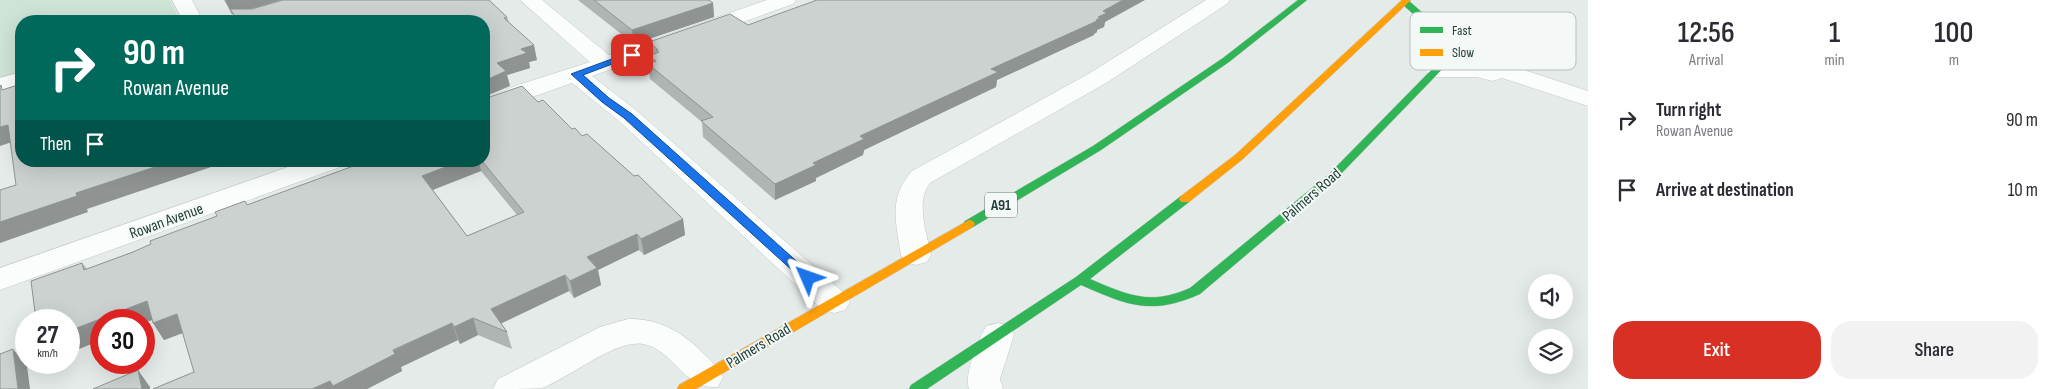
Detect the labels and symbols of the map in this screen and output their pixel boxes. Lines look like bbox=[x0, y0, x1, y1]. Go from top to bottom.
legend bbox=[1410, 12, 1576, 70]
text: Fast bbox=[1452, 22, 1472, 39]
pin bbox=[611, 34, 653, 76]
text: Slow bbox=[1452, 44, 1474, 61]
street label: Palmers Road bbox=[1279, 164, 1345, 226]
road number: A91 bbox=[985, 192, 1017, 218]
street label: Rowan Avenue bbox=[127, 199, 206, 244]
position arrow bbox=[781, 251, 833, 303]
speed limit sign: 30 bbox=[90, 309, 155, 374]
street label: Palmers Road bbox=[723, 320, 794, 373]

